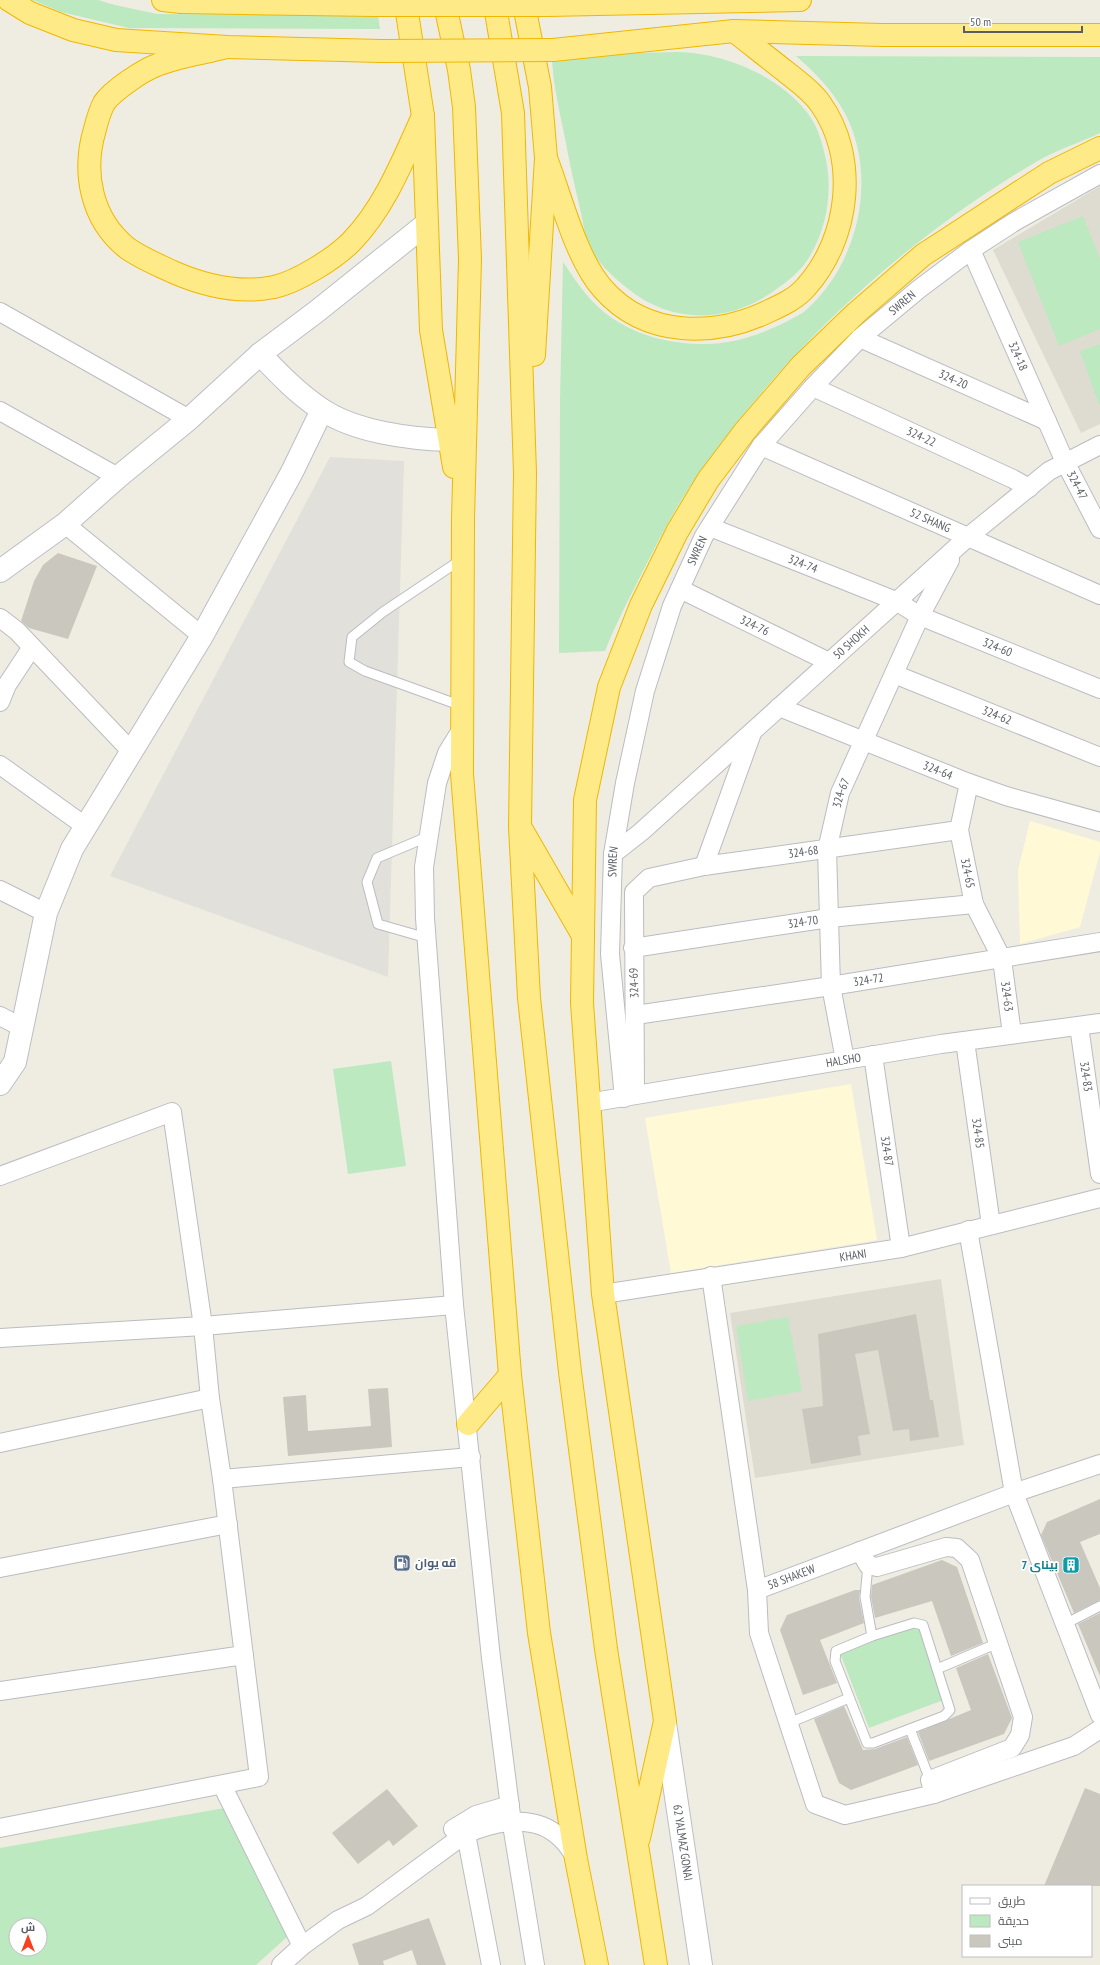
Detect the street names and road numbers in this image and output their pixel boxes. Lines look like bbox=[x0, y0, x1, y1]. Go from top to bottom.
street label: SWREN bbox=[885, 287, 918, 318]
street label: 324-18 bbox=[1005, 339, 1032, 373]
street label: 324-20 bbox=[936, 366, 970, 392]
street label: 324-22 bbox=[904, 423, 938, 449]
street label: 324-47 bbox=[1064, 468, 1091, 502]
street label: 52 SHANG bbox=[908, 504, 953, 536]
street label: SWREN bbox=[684, 533, 710, 567]
street label: 324-74 bbox=[786, 551, 821, 576]
street label: 324-76 bbox=[738, 612, 772, 639]
street label: 50 SHOKH bbox=[830, 622, 872, 662]
street label: 324-60 bbox=[981, 634, 1015, 660]
street label: 324-62 bbox=[980, 702, 1014, 728]
street label: 324-64 bbox=[921, 757, 955, 783]
street label: 324-67 bbox=[829, 776, 853, 809]
street label: 324-68 bbox=[787, 842, 819, 861]
street label: SWREN bbox=[604, 845, 621, 877]
street label: 324-65 bbox=[958, 857, 979, 889]
street label: 324-70 bbox=[787, 912, 819, 931]
street label: 324-69 bbox=[625, 968, 642, 999]
street label: 324-72 bbox=[852, 970, 885, 989]
street label: 324-63 bbox=[998, 980, 1017, 1012]
street label: HALSHO bbox=[825, 1049, 862, 1070]
street label: 324-83 bbox=[1077, 1060, 1096, 1093]
street label: 324-85 bbox=[969, 1117, 988, 1149]
street label: 324-87 bbox=[878, 1135, 897, 1167]
street label: KHANI bbox=[838, 1245, 868, 1264]
street label: 58 SHAKEW bbox=[765, 1561, 817, 1592]
street label: 62 YALMAZ GONAI bbox=[670, 1804, 696, 1882]

